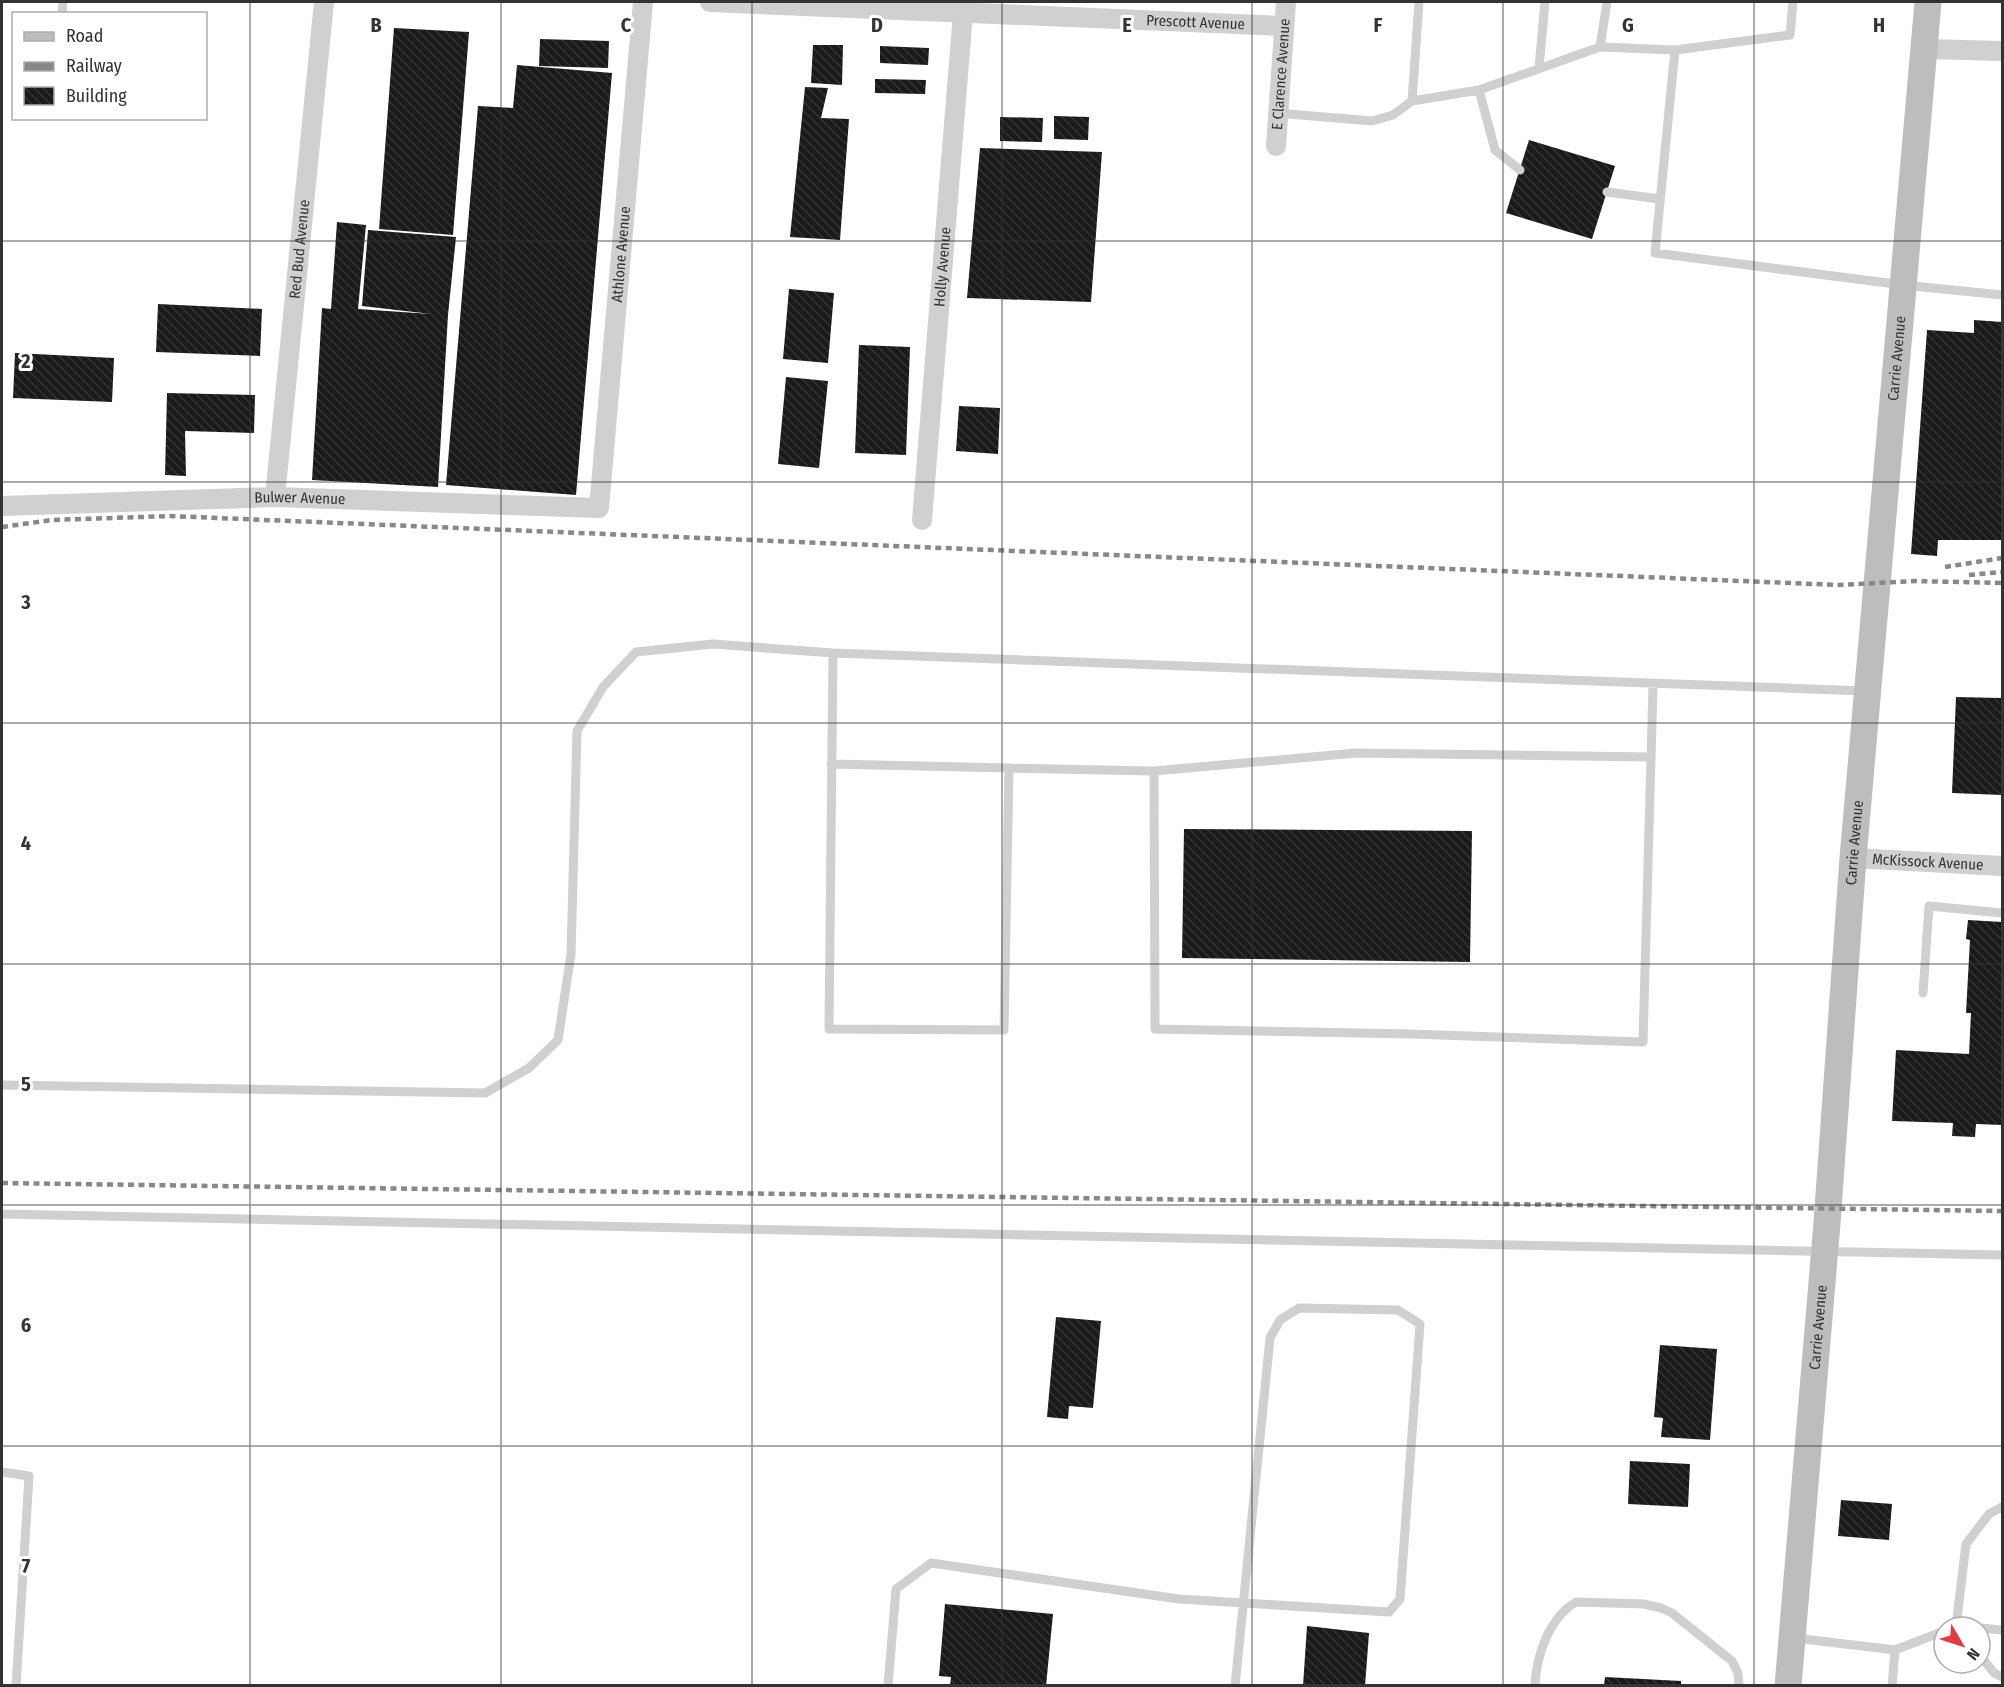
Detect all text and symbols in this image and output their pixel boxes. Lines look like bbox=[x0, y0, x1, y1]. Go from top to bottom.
street label: Prescott Avenue bbox=[1146, 11, 1245, 33]
legend bbox=[12, 12, 207, 120]
text: B bbox=[370, 13, 382, 37]
text: C bbox=[621, 13, 632, 37]
text: D bbox=[871, 13, 883, 37]
text: E bbox=[1122, 13, 1132, 37]
text: F bbox=[1374, 13, 1383, 37]
text: G bbox=[1622, 13, 1634, 37]
text: H bbox=[1873, 13, 1885, 37]
street label: E Clarence Avenue bbox=[1268, 18, 1294, 131]
text: Road bbox=[66, 25, 103, 47]
text: Railway bbox=[66, 55, 122, 77]
text: Building bbox=[66, 85, 127, 107]
street label: Red Bud Avenue bbox=[286, 199, 313, 300]
street label: Athlone Avenue bbox=[608, 205, 634, 303]
street label: Holly Avenue bbox=[930, 226, 955, 307]
street label: Carrie Avenue bbox=[1884, 315, 1909, 402]
text: 2 bbox=[20, 349, 31, 373]
street label: Bulwer Avenue bbox=[254, 488, 346, 508]
text: 3 bbox=[20, 590, 31, 614]
street label: Carrie Avenue bbox=[1842, 799, 1867, 886]
text: 4 bbox=[21, 831, 31, 855]
street label: McKissock Avenue bbox=[1872, 850, 1984, 874]
text: 5 bbox=[21, 1072, 31, 1096]
street label: Carrie Avenue bbox=[1806, 1284, 1831, 1370]
text: 6 bbox=[21, 1313, 31, 1337]
text: 7 bbox=[22, 1554, 31, 1578]
north arrow bbox=[1932, 1615, 1992, 1675]
text: N bbox=[1963, 1644, 1984, 1664]

